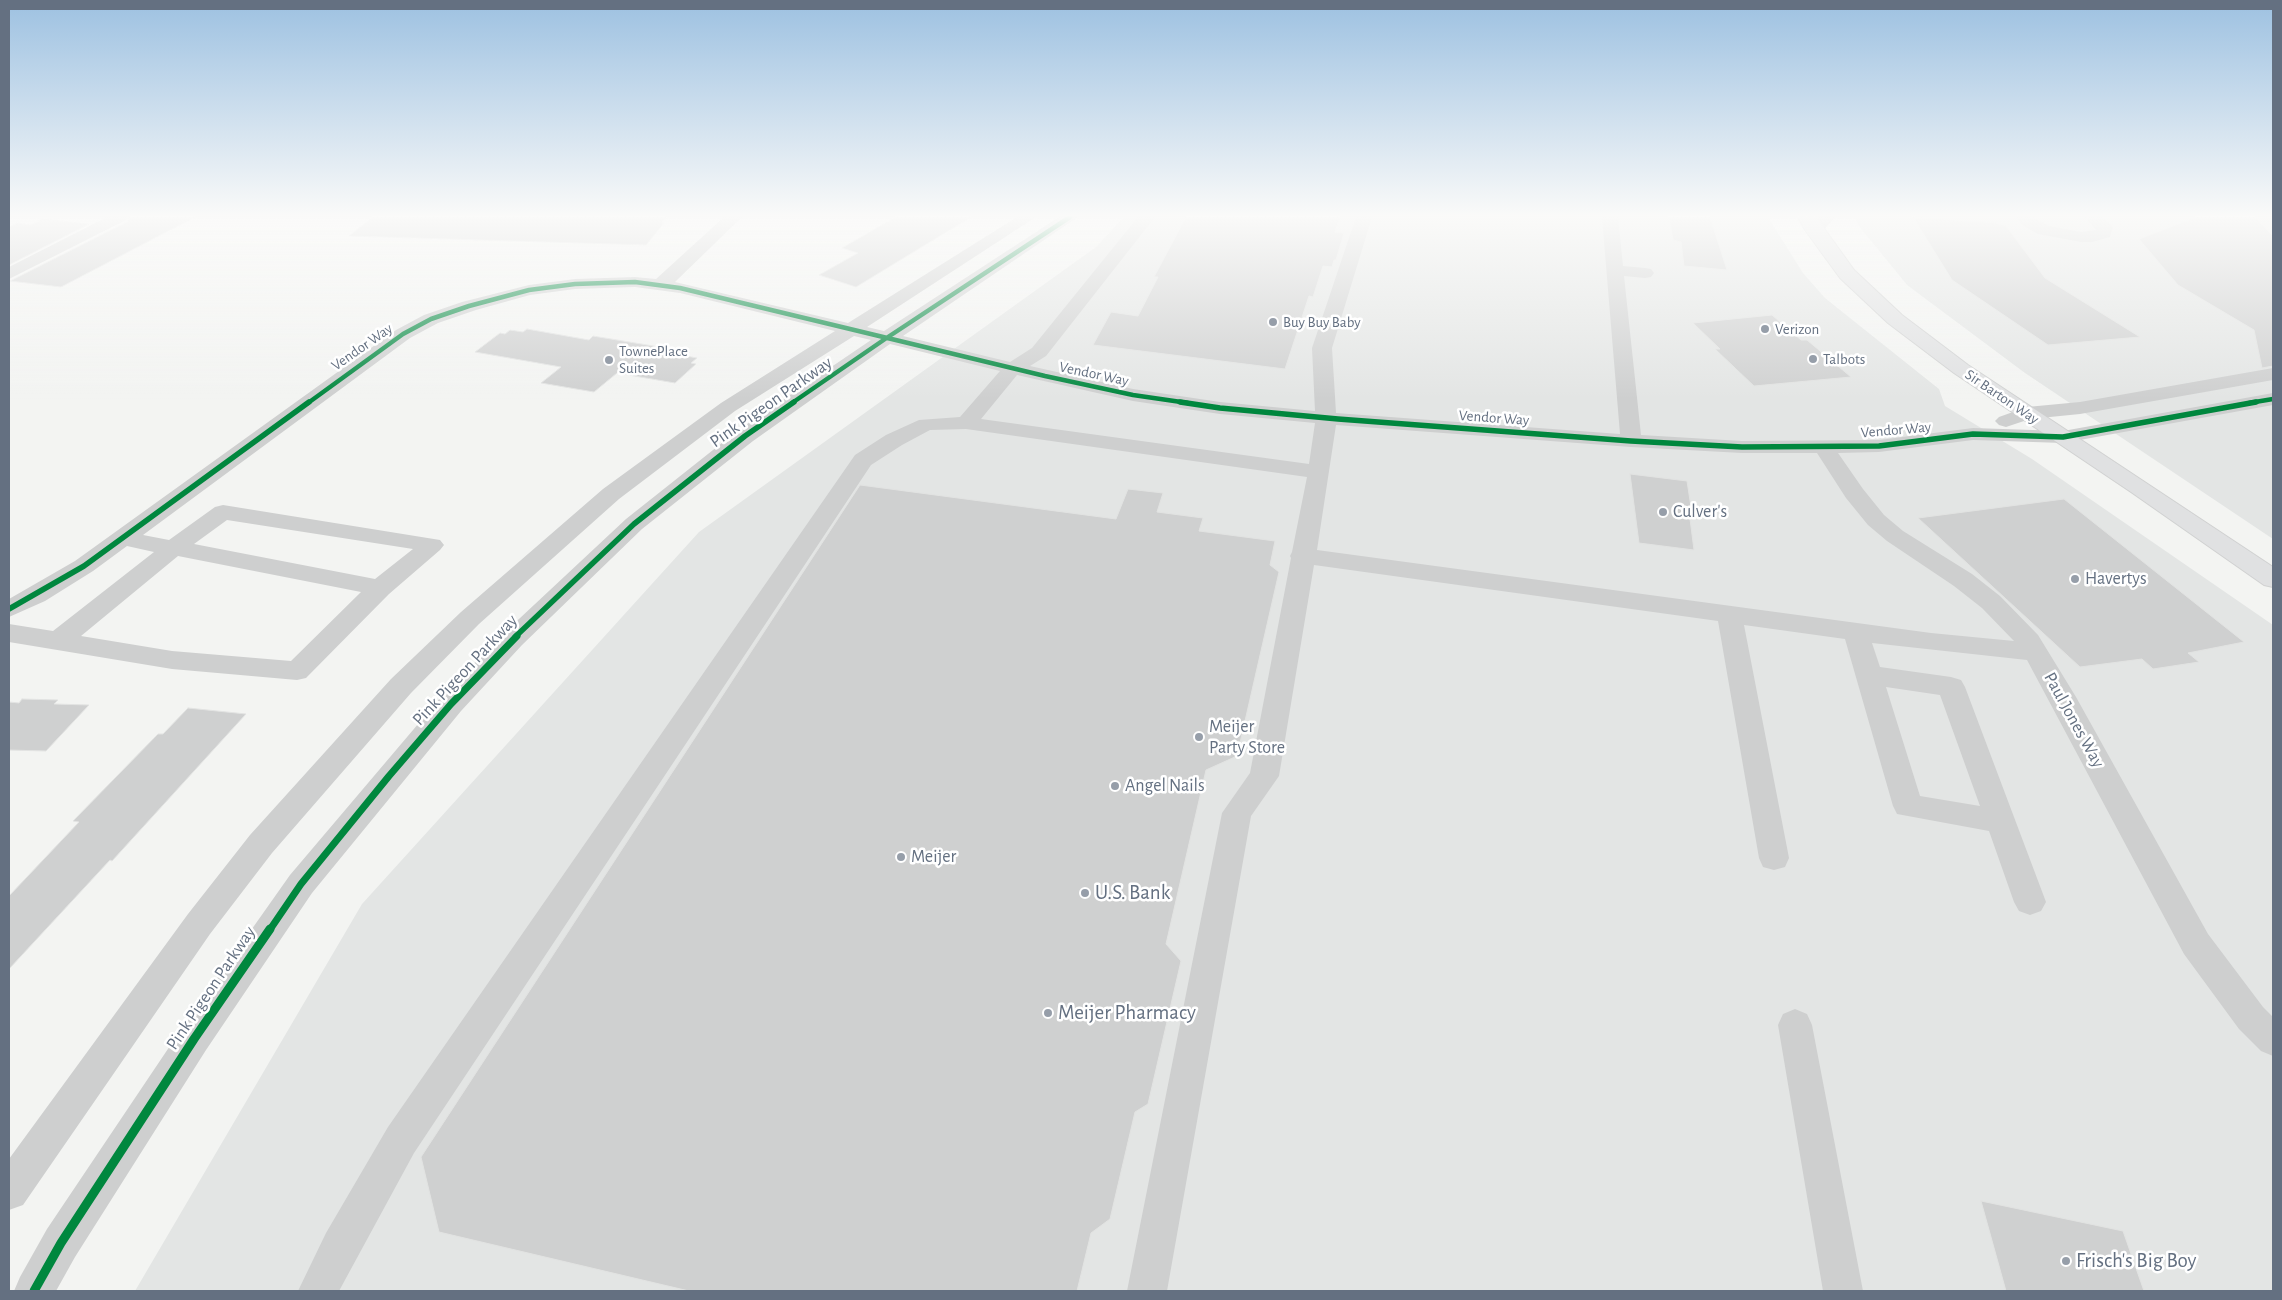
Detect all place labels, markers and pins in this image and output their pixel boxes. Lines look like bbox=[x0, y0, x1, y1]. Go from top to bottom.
place label: Buy Buy Baby bbox=[1283, 313, 1361, 331]
marker: Buy Buy Baby bbox=[1267, 316, 1279, 328]
place label: Verizon bbox=[1775, 320, 1819, 338]
marker: Verizon bbox=[1759, 323, 1771, 335]
place label: TownePlace Suites bbox=[619, 342, 688, 377]
place label: Talbots bbox=[1823, 350, 1865, 368]
marker: Talbots bbox=[1807, 353, 1819, 365]
marker: TownePlace Suites bbox=[603, 354, 615, 366]
place label: Culver's bbox=[1673, 501, 1727, 523]
marker: Culver's bbox=[1657, 506, 1669, 518]
place label: Havertys bbox=[2085, 568, 2147, 590]
marker: Havertys bbox=[2069, 573, 2081, 585]
place label: Meijer Party Store bbox=[1209, 716, 1285, 759]
marker: Meijer Party Store bbox=[1193, 731, 1205, 743]
place label: Angel Nails bbox=[1125, 775, 1205, 797]
marker: Angel Nails bbox=[1109, 780, 1121, 792]
place label: Meijer bbox=[911, 846, 956, 868]
marker: Meijer bbox=[895, 851, 907, 863]
place label: U.S. Bank bbox=[1095, 880, 1170, 906]
marker: U.S. Bank bbox=[1079, 887, 1091, 899]
place label: Meijer Pharmacy bbox=[1058, 1000, 1196, 1026]
marker: Meijer Pharmacy bbox=[1042, 1007, 1054, 1019]
place label: Frisch's Big Boy bbox=[2076, 1248, 2196, 1274]
marker: Frisch's Big Boy bbox=[2060, 1255, 2072, 1267]

